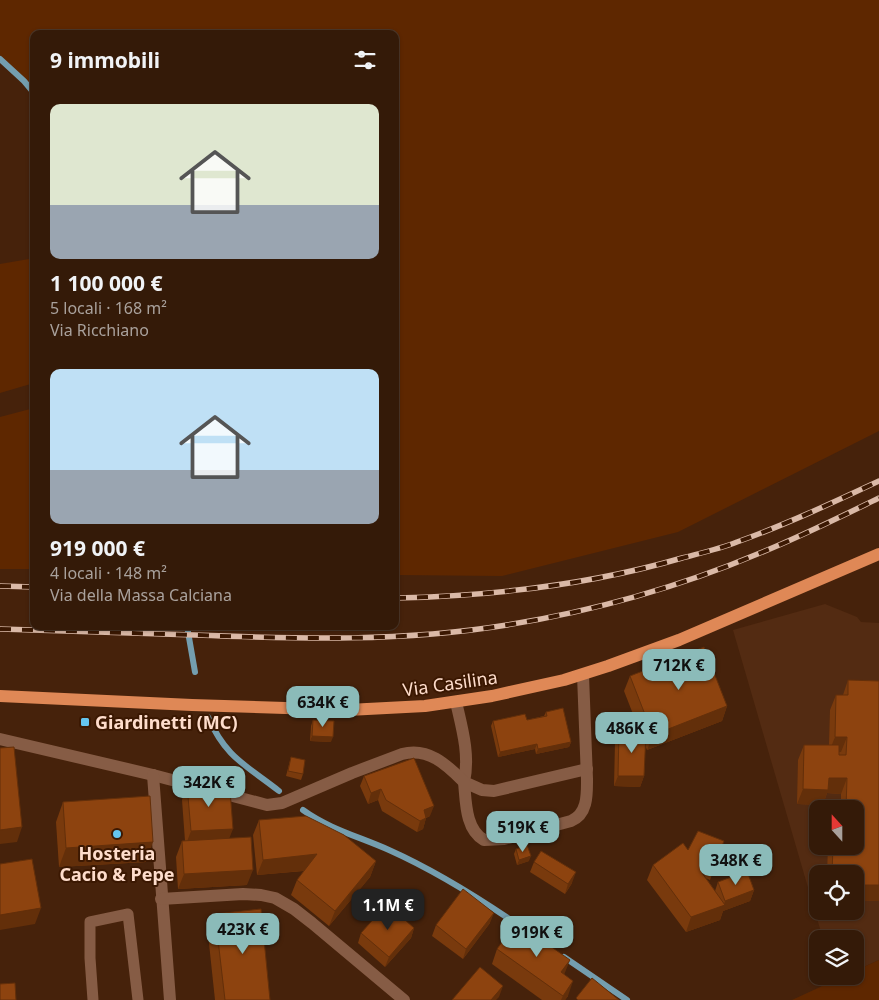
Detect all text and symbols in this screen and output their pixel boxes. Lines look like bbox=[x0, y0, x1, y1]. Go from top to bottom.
text: 9 immobili bbox=[50, 46, 160, 74]
icon: filters bbox=[351, 46, 379, 74]
icon: home bbox=[170, 137, 260, 227]
text: 1 100 000 € bbox=[50, 269, 162, 297]
text: 5 locali · 168 m² bbox=[50, 297, 167, 319]
text: Via Ricchiano bbox=[50, 319, 149, 341]
icon: home bbox=[170, 402, 260, 492]
text: 919 000 € bbox=[50, 534, 145, 562]
text: 4 locali · 148 m² bbox=[50, 562, 167, 584]
text: Via della Massa Calciana bbox=[50, 584, 232, 606]
pin: 712K € bbox=[638, 648, 720, 691]
text: 712K € bbox=[653, 654, 705, 676]
street label: Via Casilina bbox=[401, 664, 499, 702]
pin: 634K € bbox=[282, 686, 364, 728]
text: 634K € bbox=[297, 691, 349, 713]
place label: Giardinetti (MC) bbox=[95, 710, 238, 734]
pin: 486K € bbox=[591, 712, 673, 754]
marker: Giardinetti (MC) bbox=[79, 716, 91, 728]
text: 486K € bbox=[606, 717, 658, 739]
pin: 342K € bbox=[168, 766, 250, 808]
text: 342K € bbox=[183, 771, 235, 793]
north arrow bbox=[809, 800, 864, 855]
map controls bbox=[809, 800, 864, 985]
pin: 519K € bbox=[482, 810, 564, 853]
text: 519K € bbox=[497, 816, 549, 838]
marker: Hosteria Cacio & Pepe bbox=[111, 828, 123, 840]
place label: Hosteria Cacio & Pepe bbox=[59, 841, 175, 886]
pin: 348K € bbox=[695, 844, 777, 886]
text: 348K € bbox=[710, 849, 762, 871]
button: locate bbox=[809, 865, 864, 920]
pin: 1.1M € bbox=[347, 888, 429, 931]
text: 1.1M € bbox=[362, 894, 414, 916]
pin: 423K € bbox=[202, 912, 284, 955]
pin: 919K € bbox=[496, 916, 578, 958]
text: 423K € bbox=[217, 918, 269, 940]
text: 919K € bbox=[511, 921, 563, 943]
button: layers bbox=[809, 930, 864, 985]

